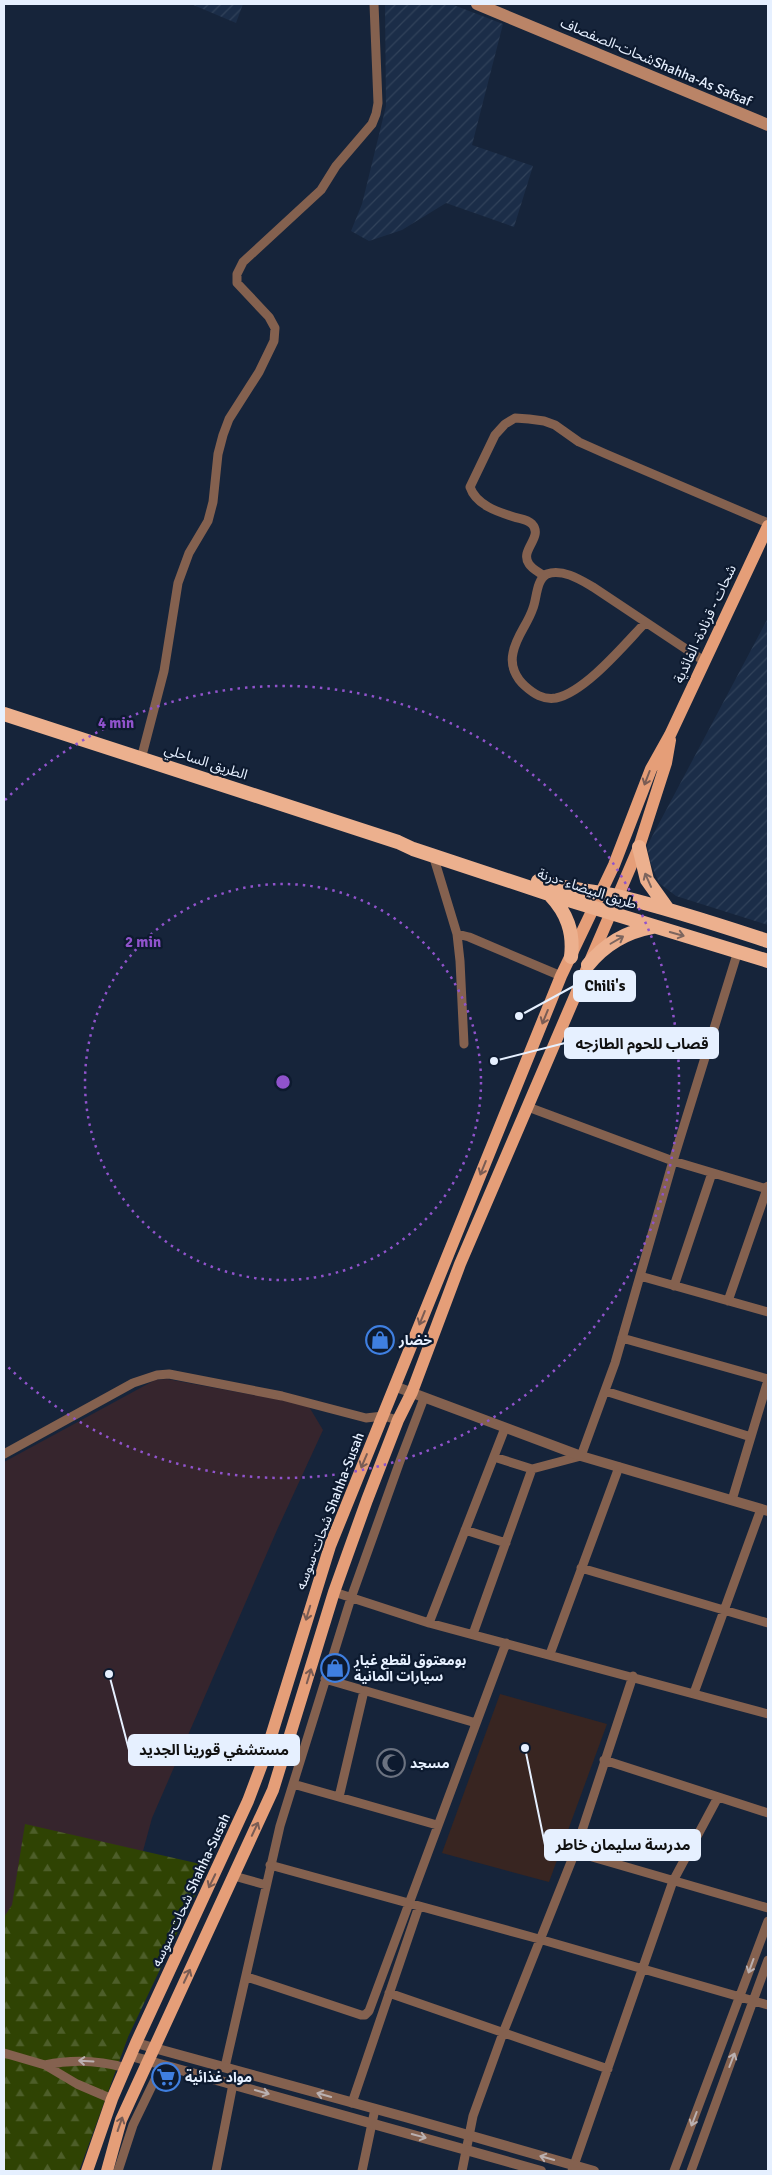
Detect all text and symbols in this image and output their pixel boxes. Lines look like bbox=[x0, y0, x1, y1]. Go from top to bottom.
street label: شحات-الصفصافShahha-As Safsaf bbox=[558, 14, 755, 111]
street label: شحات - قرنادة- الفائدية bbox=[670, 562, 740, 686]
text: 4 min bbox=[98, 714, 134, 732]
street label: الطريق الساحلي bbox=[162, 741, 250, 786]
one-way arrow bbox=[642, 770, 651, 785]
street label: طريق البيضاء -درنة bbox=[535, 865, 639, 914]
one-way arrow bbox=[642, 873, 652, 888]
one-way arrow bbox=[669, 929, 685, 939]
text: 2 min bbox=[125, 933, 161, 951]
one-way arrow bbox=[609, 934, 624, 944]
callout: Chili's bbox=[574, 971, 635, 1001]
text: Chili's bbox=[585, 977, 626, 995]
one-way arrow bbox=[539, 1010, 548, 1025]
callout: قصاب للحوم الطازجه bbox=[565, 1028, 718, 1058]
text: قصاب للحوم الطازجه bbox=[576, 1035, 708, 1055]
centre of rings bbox=[274, 1073, 292, 1091]
one-way arrow bbox=[478, 1160, 488, 1175]
one-way arrow bbox=[417, 1310, 426, 1326]
shop icon: خضار bbox=[365, 1325, 395, 1355]
place label: خضار bbox=[398, 1332, 432, 1349]
street label: شحات-سوسه Shahha-Susah bbox=[292, 1430, 368, 1592]
one-way arrow bbox=[359, 1453, 369, 1468]
one-way arrow bbox=[302, 1605, 312, 1621]
place label: بومعتوق لقطع غيار سيارات المانية bbox=[353, 1652, 466, 1685]
shop icon: بومعتوق لقطع غيار سيارات المانية bbox=[320, 1653, 350, 1683]
one-way arrow bbox=[304, 1668, 314, 1684]
callout: مستشفي قورينا الجديد bbox=[129, 1735, 299, 1765]
text: مستشفي قورينا الجديد bbox=[139, 1741, 289, 1761]
mosque icon: مسجد bbox=[376, 1748, 406, 1778]
place label: مسجد bbox=[410, 1755, 450, 1772]
street label: شحات-سوسه Shahha-Susah bbox=[148, 1811, 234, 1969]
one-way arrow bbox=[251, 1822, 261, 1837]
callout: مدرسة سليمان خاطر bbox=[545, 1830, 700, 1860]
text: مدرسة سليمان خاطر bbox=[555, 1836, 690, 1854]
one-way arrow bbox=[207, 1873, 216, 1888]
one-way arrow bbox=[746, 1958, 755, 1974]
one-way arrow bbox=[183, 1969, 192, 1984]
one-way arrow bbox=[728, 2052, 737, 2068]
one-way arrow bbox=[78, 2056, 94, 2065]
supermarket icon: مواد غذائية bbox=[151, 2062, 181, 2092]
place label: مواد غذائية bbox=[185, 2069, 252, 2086]
one-way arrow bbox=[254, 2088, 270, 2097]
one-way arrow bbox=[316, 2089, 332, 2099]
one-way arrow bbox=[689, 2111, 699, 2126]
one-way arrow bbox=[116, 2117, 125, 2133]
one-way arrow bbox=[410, 2132, 426, 2142]
one-way arrow bbox=[540, 2153, 556, 2162]

